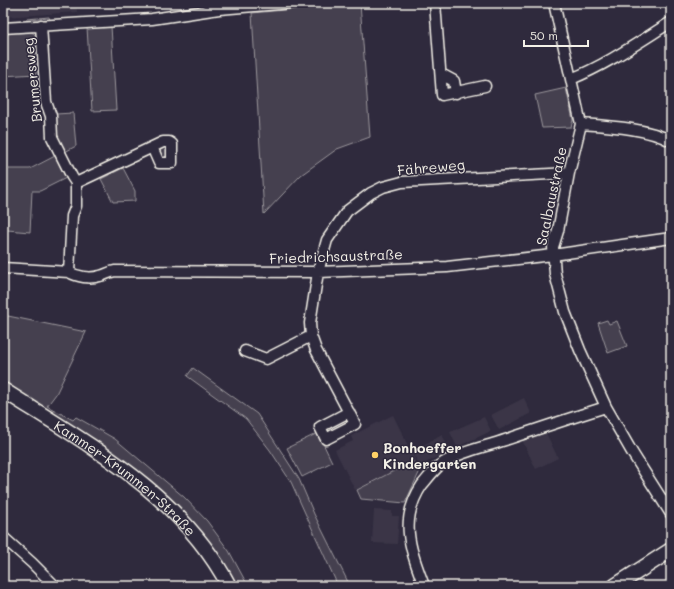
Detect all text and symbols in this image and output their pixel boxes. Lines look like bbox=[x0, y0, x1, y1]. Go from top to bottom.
scale bar bbox=[524, 22, 588, 48]
text: 50 m bbox=[530, 27, 558, 43]
street label: Brumersweg bbox=[18, 37, 46, 123]
street label: Saalbaustraße bbox=[531, 145, 571, 247]
street label: Fähreweg bbox=[396, 155, 466, 179]
street label: Friedrichsaustraße bbox=[269, 244, 403, 268]
street label: Kammer-Krummen-Straße bbox=[51, 415, 201, 540]
place label: Bonhoeffer Kindergarten bbox=[383, 438, 476, 473]
marker: Bonhoeffer Kindergarten bbox=[370, 450, 380, 460]

